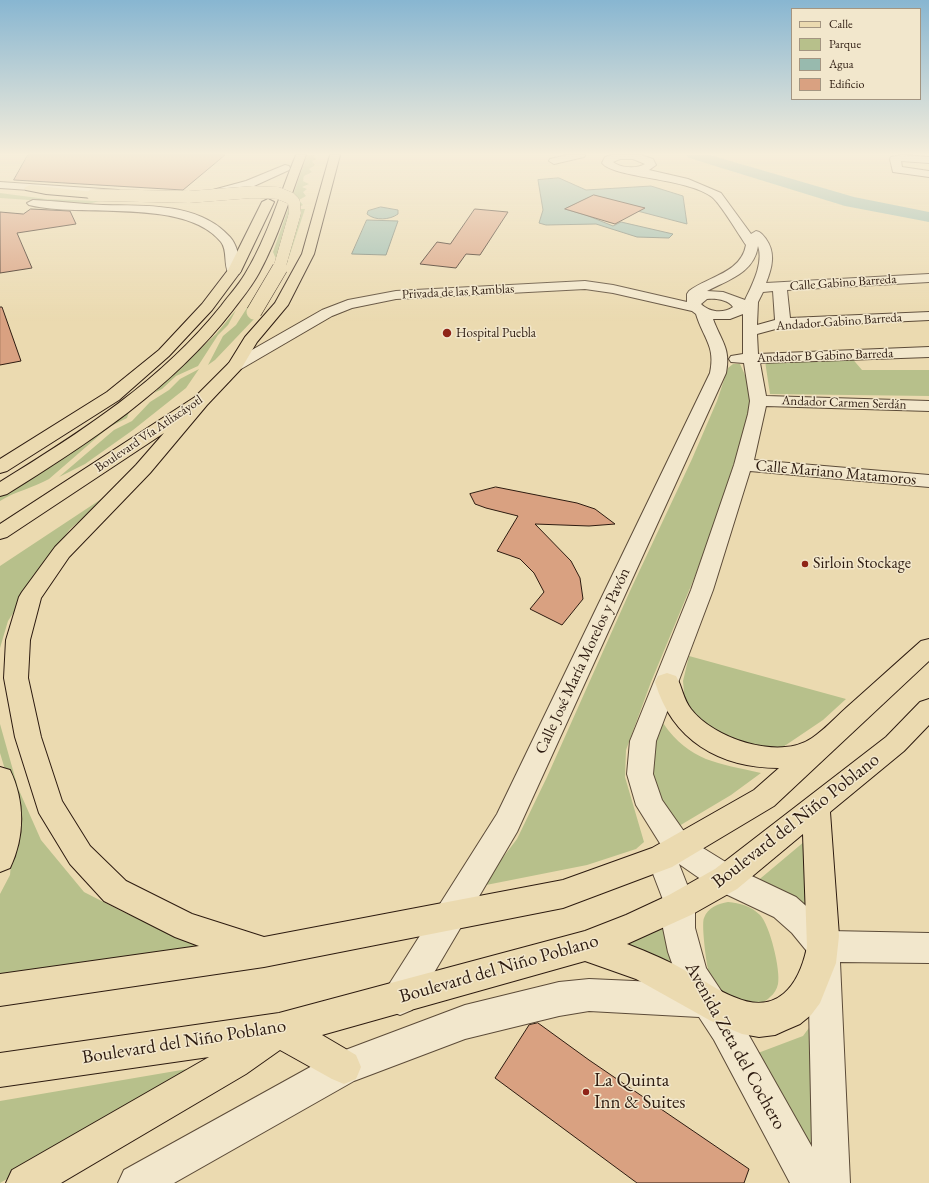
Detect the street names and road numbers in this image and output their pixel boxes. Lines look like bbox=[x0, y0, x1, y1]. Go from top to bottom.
street label: Calle Gabino Barreda bbox=[789, 271, 897, 295]
street label: Privada de las Ramblas bbox=[401, 281, 515, 303]
street label: Andador Gabino Barreda bbox=[775, 310, 903, 334]
street label: Andador B Gabino Barreda bbox=[757, 346, 893, 366]
street label: Boulevard Vía Atlixcáyotl bbox=[92, 392, 206, 476]
street label: Andador Carmen Serdán bbox=[781, 393, 907, 413]
street label: Calle Mariano Matamoros bbox=[755, 456, 917, 490]
street label: Calle José María Morelos y Pavón bbox=[531, 565, 635, 757]
street label: Boulevard del Niño Poblano bbox=[708, 749, 884, 893]
street label: Boulevard del Niño Poblano bbox=[397, 930, 601, 1008]
street label: Avenida Zeta del Cochero bbox=[679, 958, 791, 1134]
street label: Boulevard del Niño Poblano bbox=[80, 1015, 288, 1069]

